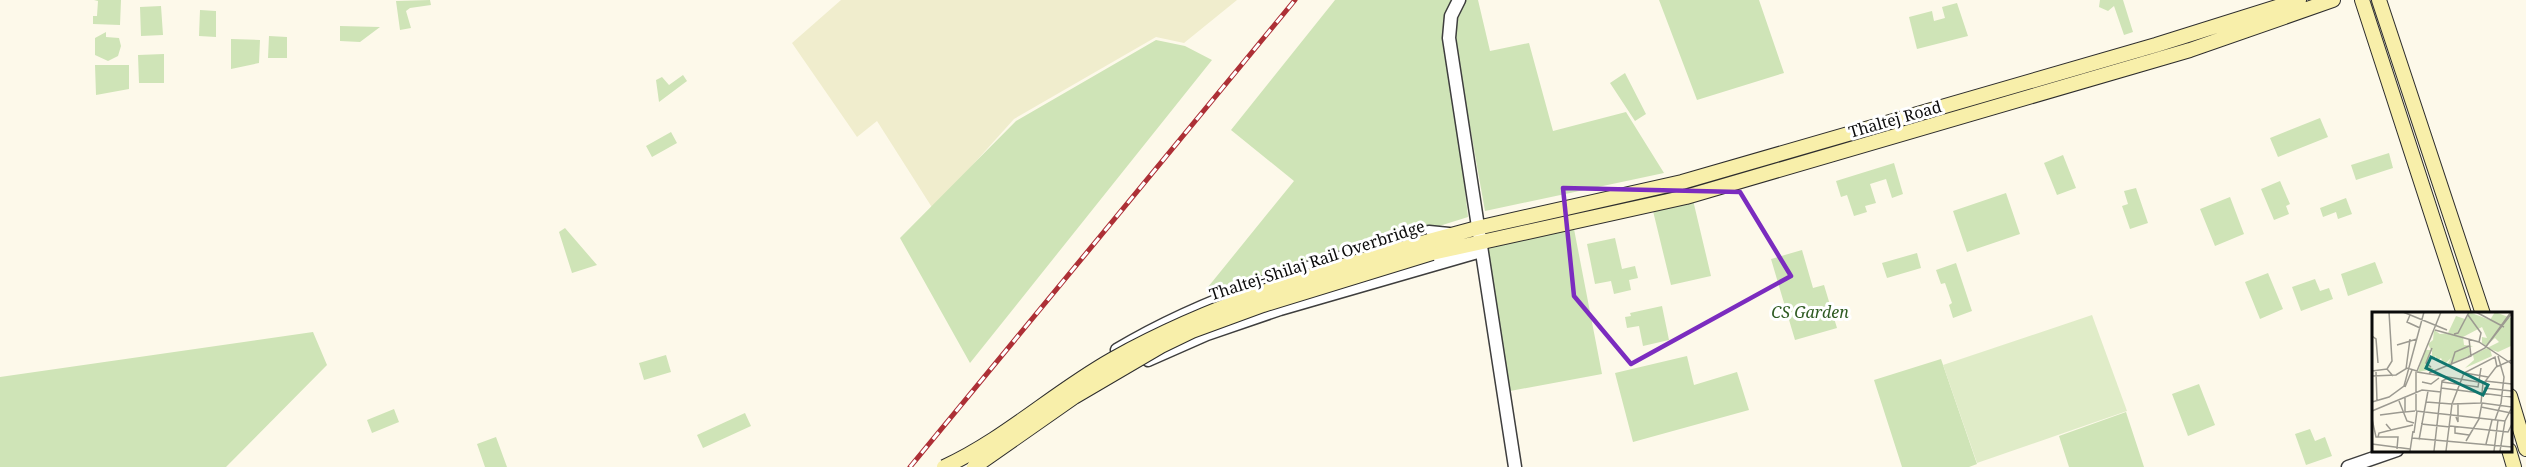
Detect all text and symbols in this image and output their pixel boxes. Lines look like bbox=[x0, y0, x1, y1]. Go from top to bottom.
street label: Thaltej Road bbox=[1846, 95, 1944, 143]
street label: Thaltej-Shilaj Rail Overbridge bbox=[1206, 215, 1428, 305]
park label: CS Garden bbox=[1771, 301, 1849, 323]
inset map bbox=[2372, 312, 2511, 452]

